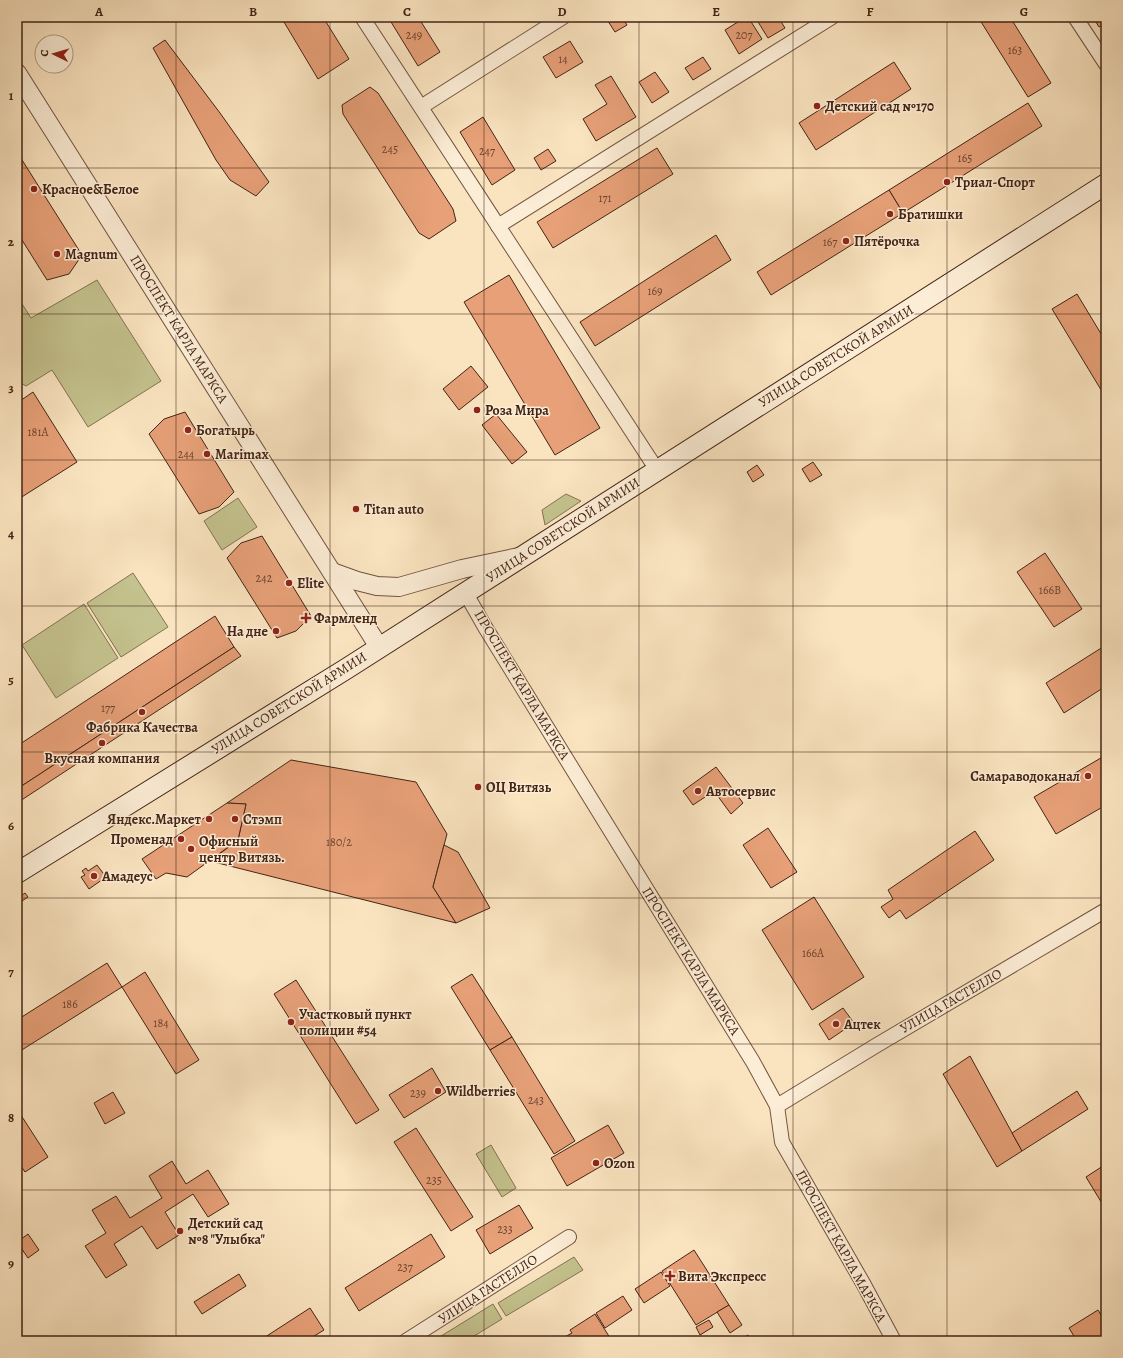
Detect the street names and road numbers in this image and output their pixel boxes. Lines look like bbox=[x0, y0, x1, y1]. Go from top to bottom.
street label: ПРОСПЕКТ КАРЛА МАРКСА bbox=[125, 251, 233, 407]
street label: УЛИЦА СОВЕТСКОЙ АРМИИ bbox=[755, 300, 917, 412]
street label: УЛИЦА СОВЕТСКОЙ АРМИИ bbox=[482, 473, 644, 587]
street label: ПРОСПЕКТ КАРЛА МАРКСА bbox=[470, 607, 575, 764]
street label: УЛИЦА СОВЕТСКОЙ АРМИИ bbox=[208, 647, 370, 759]
street label: ПРОСПЕКТ КАРЛА МАРКСА bbox=[637, 883, 745, 1039]
street label: УЛИЦА ГАСТЕЛЛО bbox=[897, 964, 1006, 1038]
street label: ПРОСПЕКТ КАРЛА МАРКСА bbox=[791, 1166, 891, 1326]
street label: УЛИЦА ГАСТЕЛЛО bbox=[435, 1250, 542, 1328]

